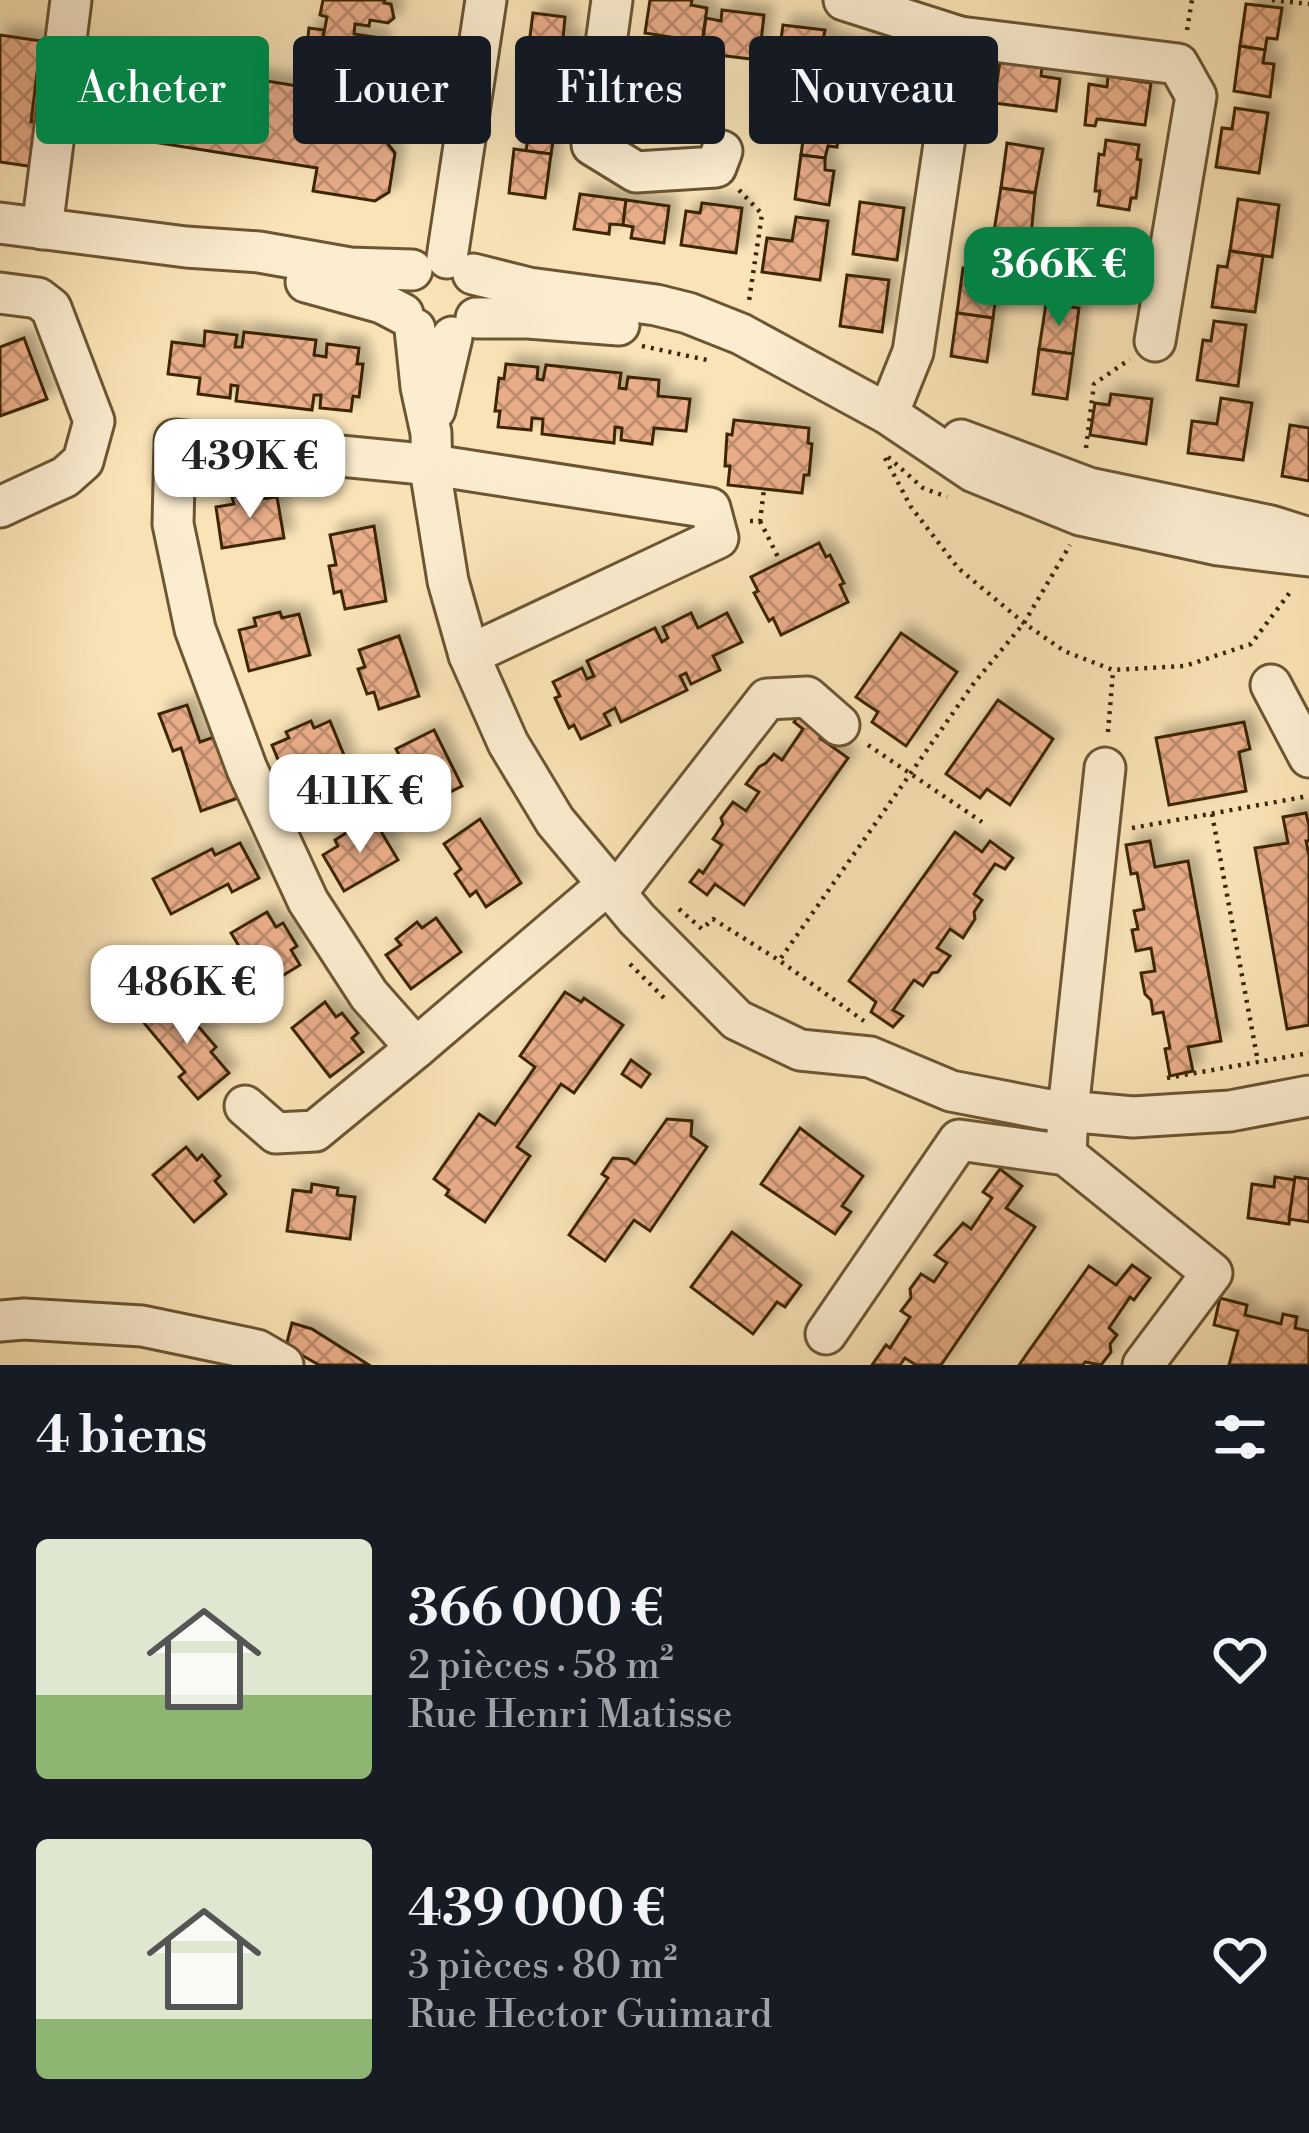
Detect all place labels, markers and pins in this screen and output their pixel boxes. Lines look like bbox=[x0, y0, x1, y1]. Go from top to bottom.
pin: 366K € bbox=[961, 227, 1157, 329]
pin: 439K € bbox=[152, 419, 348, 521]
pin: 411K € bbox=[262, 754, 458, 856]
pin: 486K € bbox=[89, 945, 285, 1047]

